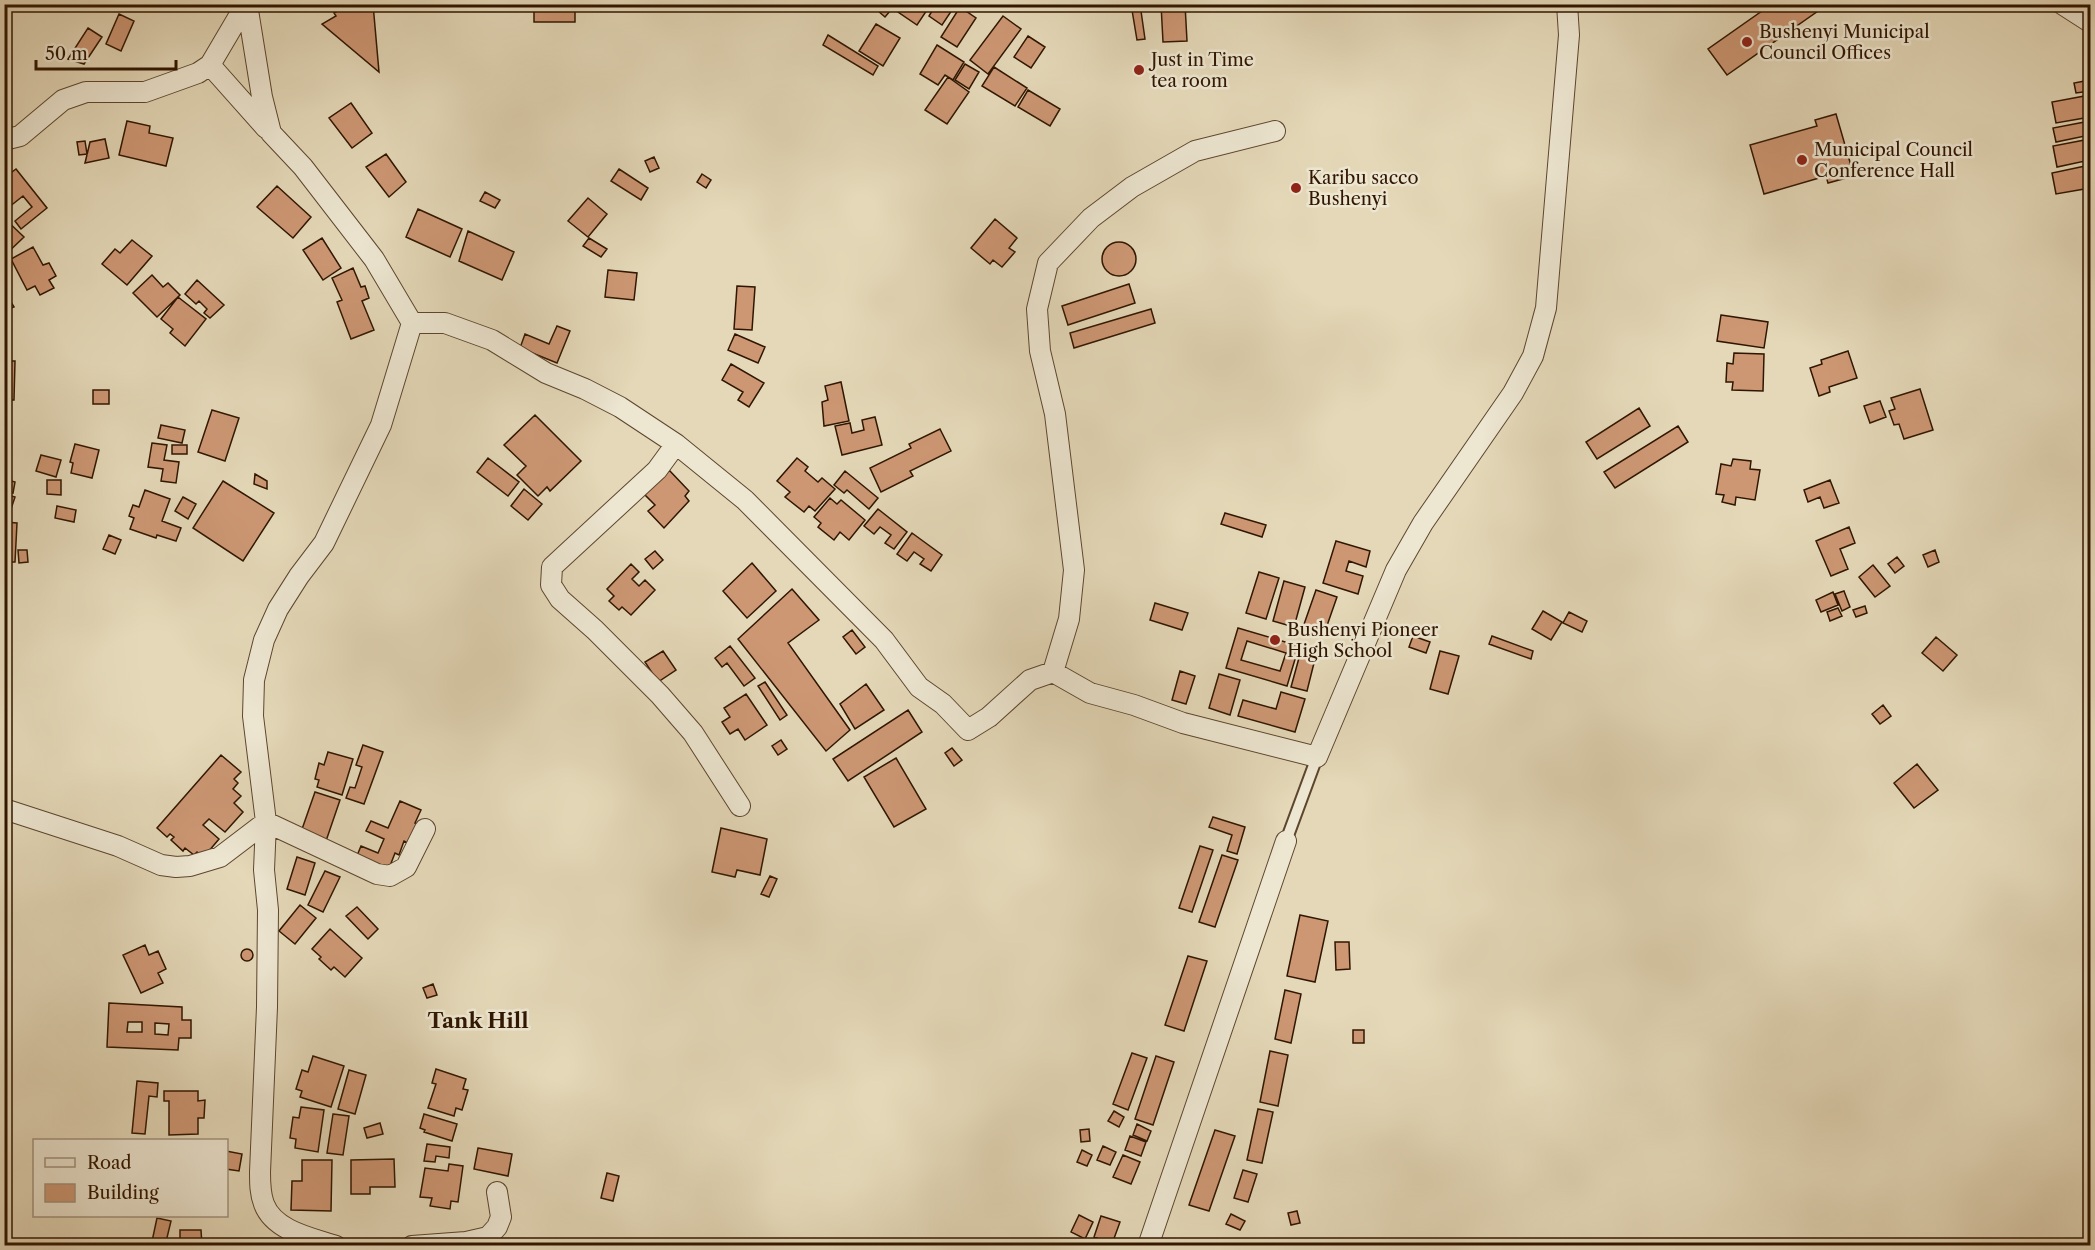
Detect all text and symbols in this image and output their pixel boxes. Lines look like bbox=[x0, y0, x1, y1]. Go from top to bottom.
place label: Bushenyi Municipal Council Offices bbox=[1759, 21, 1930, 64]
scale bar bbox=[36, 33, 176, 71]
marker: Bushenyi Municipal Council Offices bbox=[1740, 35, 1754, 49]
text: 50 m bbox=[45, 43, 88, 65]
place label: Just in Time tea room bbox=[1148, 49, 1254, 92]
marker: Just in Time tea room bbox=[1132, 63, 1146, 77]
place label: Municipal Council Conference Hall bbox=[1814, 139, 1973, 182]
marker: Municipal Council Conference Hall bbox=[1795, 153, 1809, 167]
place label: Karibu sacco Bushenyi bbox=[1308, 167, 1419, 210]
marker: Karibu sacco Bushenyi bbox=[1289, 181, 1303, 195]
place label: Bushenyi Pioneer High School bbox=[1287, 619, 1439, 662]
marker: Bushenyi Pioneer High School bbox=[1268, 633, 1282, 647]
district label: Tank Hill bbox=[427, 1008, 529, 1033]
legend bbox=[33, 1139, 228, 1217]
text: Road bbox=[87, 1152, 132, 1174]
text: Building bbox=[87, 1182, 159, 1204]

